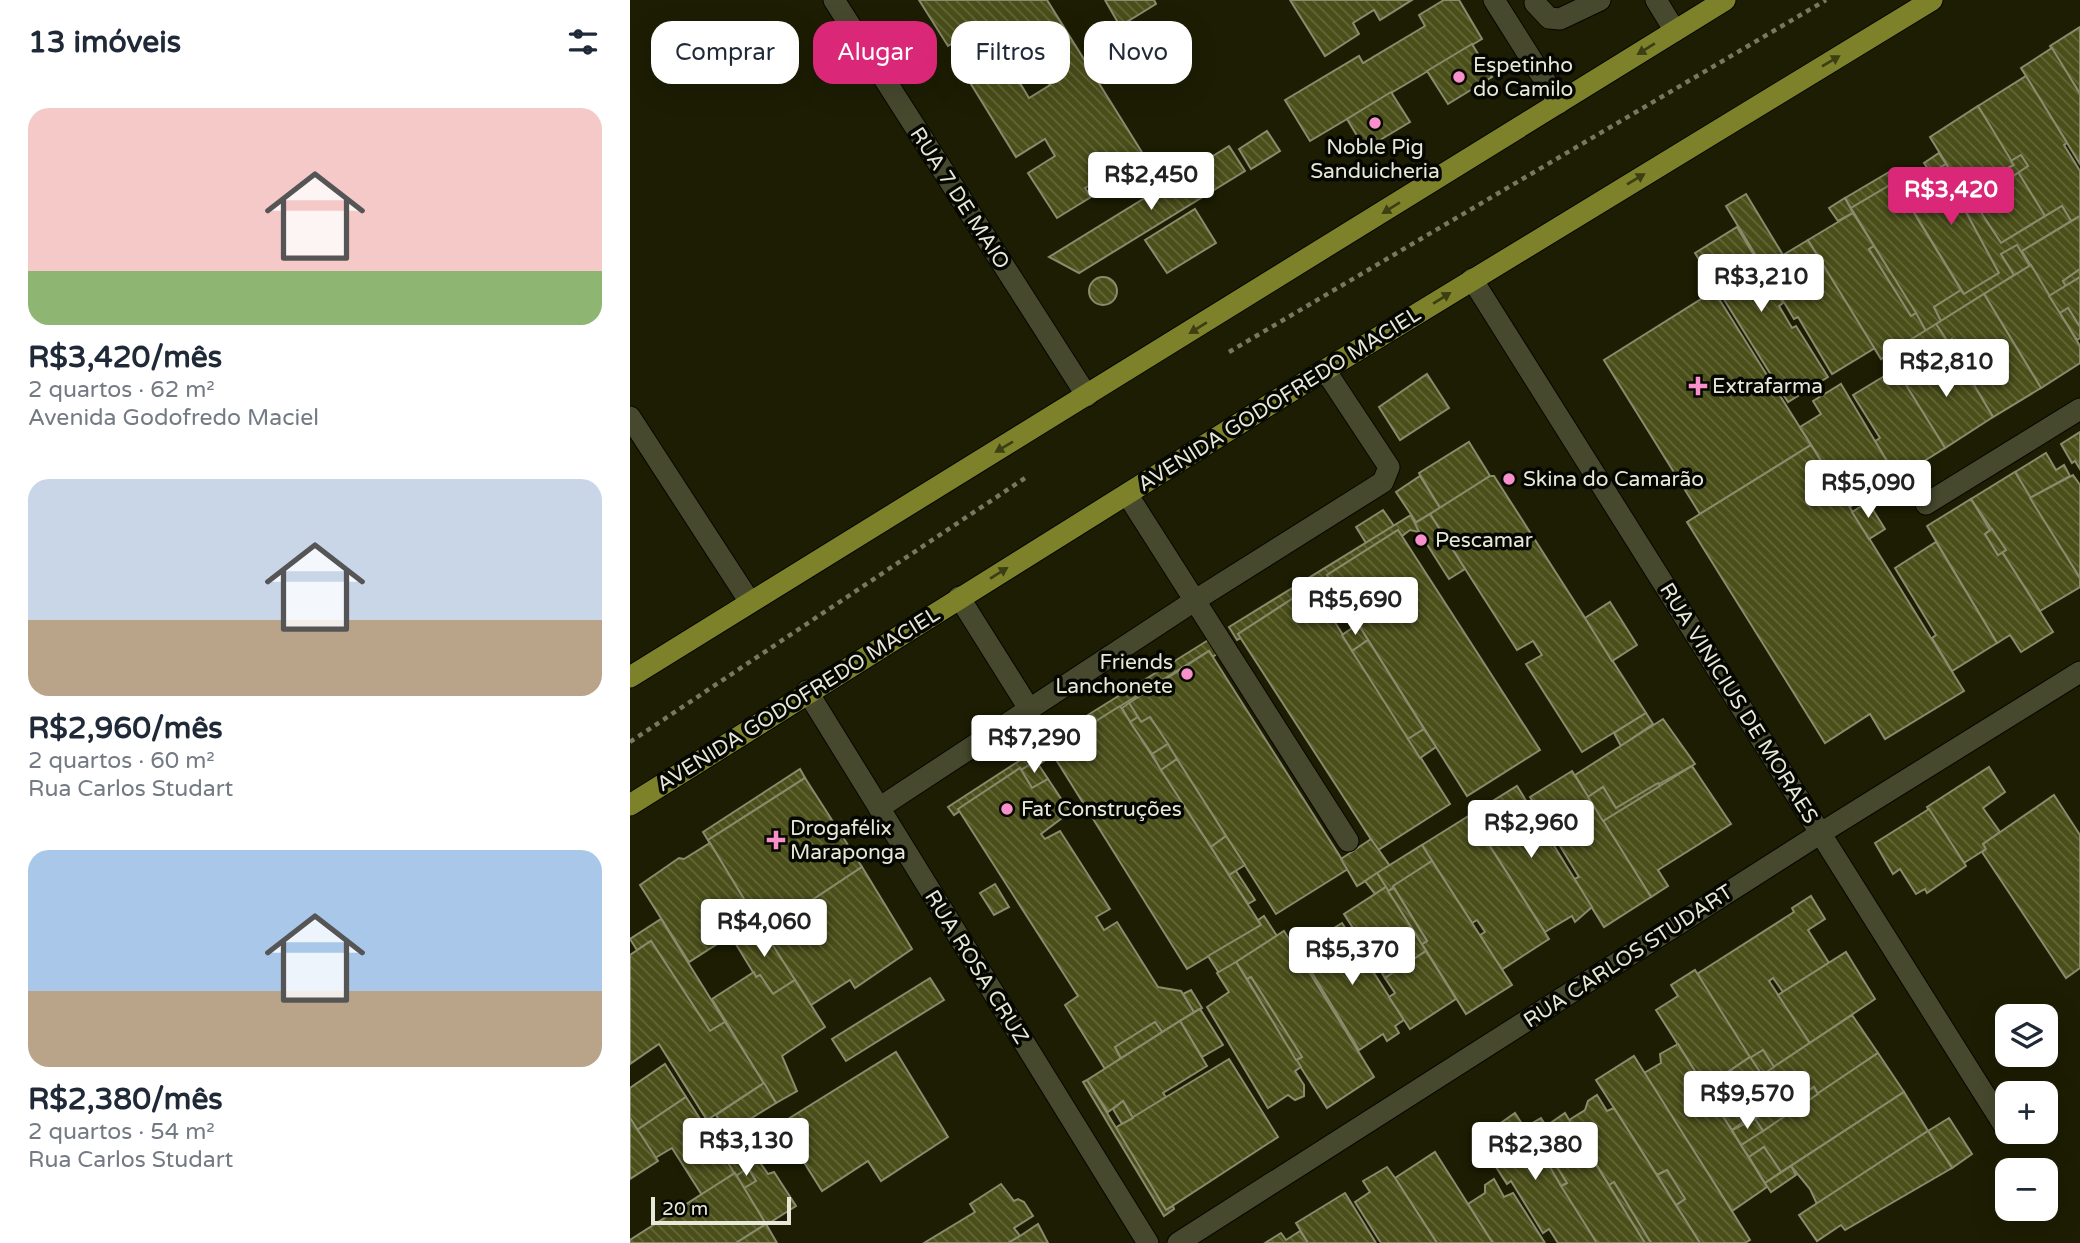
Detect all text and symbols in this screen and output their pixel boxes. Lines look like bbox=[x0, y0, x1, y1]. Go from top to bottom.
chip: Comprar bbox=[651, 21, 799, 84]
chip: Alugar bbox=[813, 21, 937, 84]
chip: Filtros bbox=[951, 21, 1070, 84]
chip: Novo bbox=[1084, 21, 1192, 84]
icon: filters bbox=[564, 23, 602, 61]
text: 13 imóveis bbox=[28, 24, 181, 61]
one-way arrow bbox=[1637, 42, 1656, 55]
place label: Espetinho do Camilo bbox=[1473, 53, 1573, 102]
one-way arrow bbox=[1821, 55, 1840, 68]
marker: Espetinho do Camilo bbox=[1451, 69, 1467, 85]
marker: Noble Pig Sanduicheria bbox=[1367, 115, 1383, 131]
street label: RUA 7 DE MAIO bbox=[904, 123, 1015, 274]
place label: Noble Pig Sanduicheria bbox=[1310, 135, 1440, 184]
pin: R$2,450 bbox=[1086, 152, 1216, 212]
icon: home bbox=[252, 153, 378, 279]
text: R$2,450 bbox=[1104, 161, 1198, 189]
pin: R$3,420 bbox=[1886, 168, 2016, 227]
one-way arrow bbox=[1627, 173, 1646, 186]
text: R$3,420 bbox=[1904, 176, 1998, 204]
one-way arrow bbox=[1382, 202, 1401, 215]
pin: R$3,210 bbox=[1696, 254, 1826, 314]
text: R$3,210 bbox=[1714, 263, 1808, 291]
one-way arrow bbox=[1432, 291, 1451, 304]
street label: AVENIDA GODOFREDO MACIEL bbox=[1133, 302, 1425, 497]
one-way arrow bbox=[1188, 321, 1207, 334]
text: R$3,420/mês bbox=[28, 339, 222, 376]
pin: R$2,810 bbox=[1881, 340, 2011, 399]
text: R$2,810 bbox=[1899, 348, 1993, 376]
place label: Extrafarma bbox=[1712, 374, 1823, 399]
text: 2 quartos · 62 m² bbox=[28, 376, 215, 404]
marker: Extrafarma bbox=[1690, 378, 1706, 394]
text: Avenida Godofredo Maciel bbox=[28, 404, 319, 432]
one-way arrow bbox=[994, 440, 1013, 453]
pin: R$5,090 bbox=[1803, 461, 1933, 520]
place label: Skina do Camarão bbox=[1523, 467, 1704, 492]
text: R$5,090 bbox=[1821, 469, 1915, 497]
marker: Skina do Camarão bbox=[1501, 471, 1517, 487]
icon: home bbox=[252, 524, 378, 650]
place label: Pescamar bbox=[1435, 528, 1533, 553]
marker: Pescamar bbox=[1413, 532, 1429, 548]
one-way arrow bbox=[989, 566, 1008, 579]
pin: R$5,690 bbox=[1290, 578, 1420, 637]
street label: RUA VINICIUS DE MORAES bbox=[1654, 578, 1823, 828]
text: R$5,690 bbox=[1308, 586, 1402, 614]
street label: AVENIDA GODOFREDO MACIEL bbox=[652, 602, 944, 797]
place label: Friends Lanchonete bbox=[1055, 650, 1173, 699]
marker: Friends Lanchonete bbox=[1179, 666, 1195, 682]
text: R$2,960/mês bbox=[28, 710, 223, 747]
pin: R$7,290 bbox=[969, 716, 1099, 775]
text: R$7,290 bbox=[987, 724, 1081, 752]
text: 2 quartos · 60 m² bbox=[28, 747, 215, 775]
text: Rua Carlos Studart bbox=[28, 775, 233, 803]
place label: Fat Construções bbox=[1021, 797, 1182, 822]
pin: R$2,960 bbox=[1466, 800, 1596, 860]
marker: Fat Construções bbox=[999, 801, 1015, 817]
text: R$2,960 bbox=[1484, 809, 1578, 837]
place label: Drogafélix Maraponga bbox=[790, 816, 906, 865]
marker: Drogafélix Maraponga bbox=[768, 832, 784, 848]
street label: RUA CARLOS STUDART bbox=[1519, 879, 1738, 1033]
street label: RUA ROSA CRUZ bbox=[919, 886, 1034, 1049]
icon: home bbox=[252, 895, 378, 1021]
pin: R$4,060 bbox=[699, 900, 829, 959]
text: R$4,060 bbox=[717, 908, 811, 936]
pin: R$5,370 bbox=[1287, 928, 1417, 987]
text: R$5,370 bbox=[1305, 936, 1399, 964]
map controls bbox=[1995, 1004, 2058, 1221]
button: layers bbox=[1995, 1004, 2058, 1067]
pin: R$9,570 bbox=[1682, 1072, 1812, 1131]
text: R$9,570 bbox=[1700, 1080, 1794, 1108]
text: R$2,380/mês bbox=[28, 1081, 223, 1118]
button: + bbox=[1995, 1081, 2058, 1144]
text: 2 quartos · 54 m² bbox=[28, 1118, 215, 1146]
pin: R$3,130 bbox=[681, 1118, 811, 1178]
pin: R$2,380 bbox=[1470, 1122, 1600, 1182]
text: R$3,130 bbox=[699, 1127, 793, 1155]
text: R$2,380 bbox=[1488, 1131, 1582, 1159]
text: Rua Carlos Studart bbox=[28, 1146, 233, 1174]
button: − bbox=[1995, 1158, 2058, 1221]
scale bar bbox=[651, 1194, 791, 1226]
text: 20 m bbox=[662, 1198, 708, 1220]

